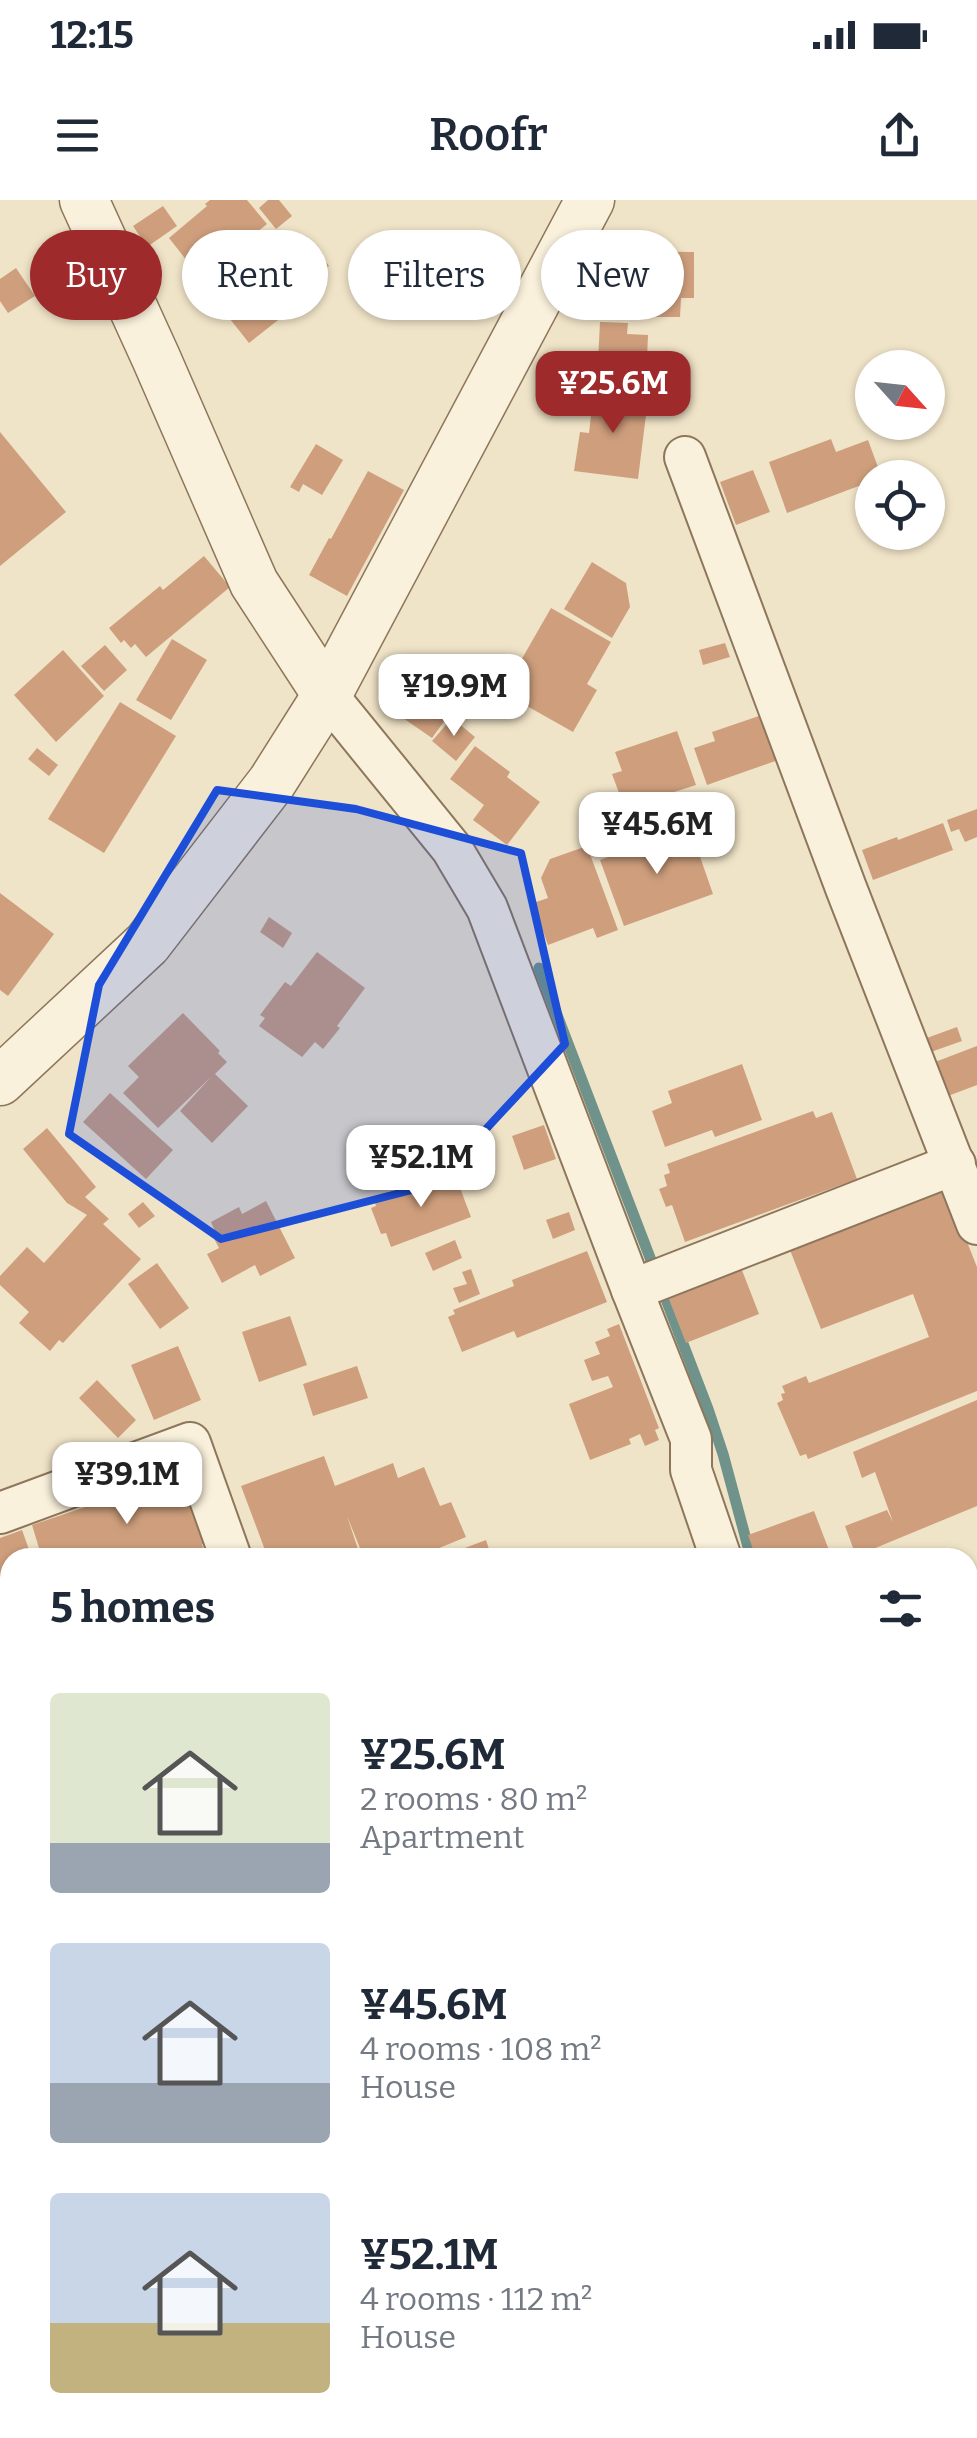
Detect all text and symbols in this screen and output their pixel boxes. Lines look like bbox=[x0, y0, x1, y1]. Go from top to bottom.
text: 12:15 bbox=[50, 12, 134, 58]
icon: menu bbox=[50, 108, 105, 163]
text: Roofr bbox=[429, 108, 548, 162]
icon: share bbox=[872, 108, 927, 163]
chip: Buy bbox=[30, 230, 162, 320]
chip: Rent bbox=[182, 230, 328, 320]
chip: Filters bbox=[348, 230, 521, 320]
chip: New bbox=[541, 230, 684, 320]
north arrow bbox=[855, 350, 945, 440]
map controls bbox=[855, 350, 945, 550]
pin: ¥25.6M bbox=[532, 351, 694, 436]
text: ¥25.6M bbox=[558, 364, 668, 402]
button: locate bbox=[855, 460, 945, 550]
pin: ¥19.9M bbox=[373, 654, 535, 739]
text: ¥19.9M bbox=[401, 667, 507, 705]
pin: ¥45.6M bbox=[576, 792, 738, 877]
text: ¥45.6M bbox=[601, 805, 713, 843]
pin: ¥52.1M bbox=[340, 1125, 502, 1210]
text: ¥52.1M bbox=[368, 1138, 474, 1176]
pin: ¥39.1M bbox=[46, 1442, 208, 1527]
text: ¥39.1M bbox=[74, 1455, 180, 1493]
icon: filters bbox=[873, 1581, 928, 1636]
text: 5 homes bbox=[50, 1583, 215, 1633]
text: ¥25.6M bbox=[360, 1730, 505, 1780]
icon: home bbox=[130, 1733, 250, 1853]
text: 2 rooms · 80 m² bbox=[360, 1780, 587, 1818]
text: Apartment bbox=[360, 1818, 524, 1856]
text: ¥45.6M bbox=[360, 1980, 507, 2030]
icon: home bbox=[130, 1983, 250, 2103]
text: 4 rooms · 108 m² bbox=[360, 2030, 602, 2068]
text: House bbox=[360, 2068, 456, 2106]
text: ¥52.1M bbox=[360, 2230, 498, 2280]
icon: home bbox=[130, 2233, 250, 2353]
text: 4 rooms · 112 m² bbox=[360, 2280, 592, 2318]
text: House bbox=[360, 2318, 456, 2356]

